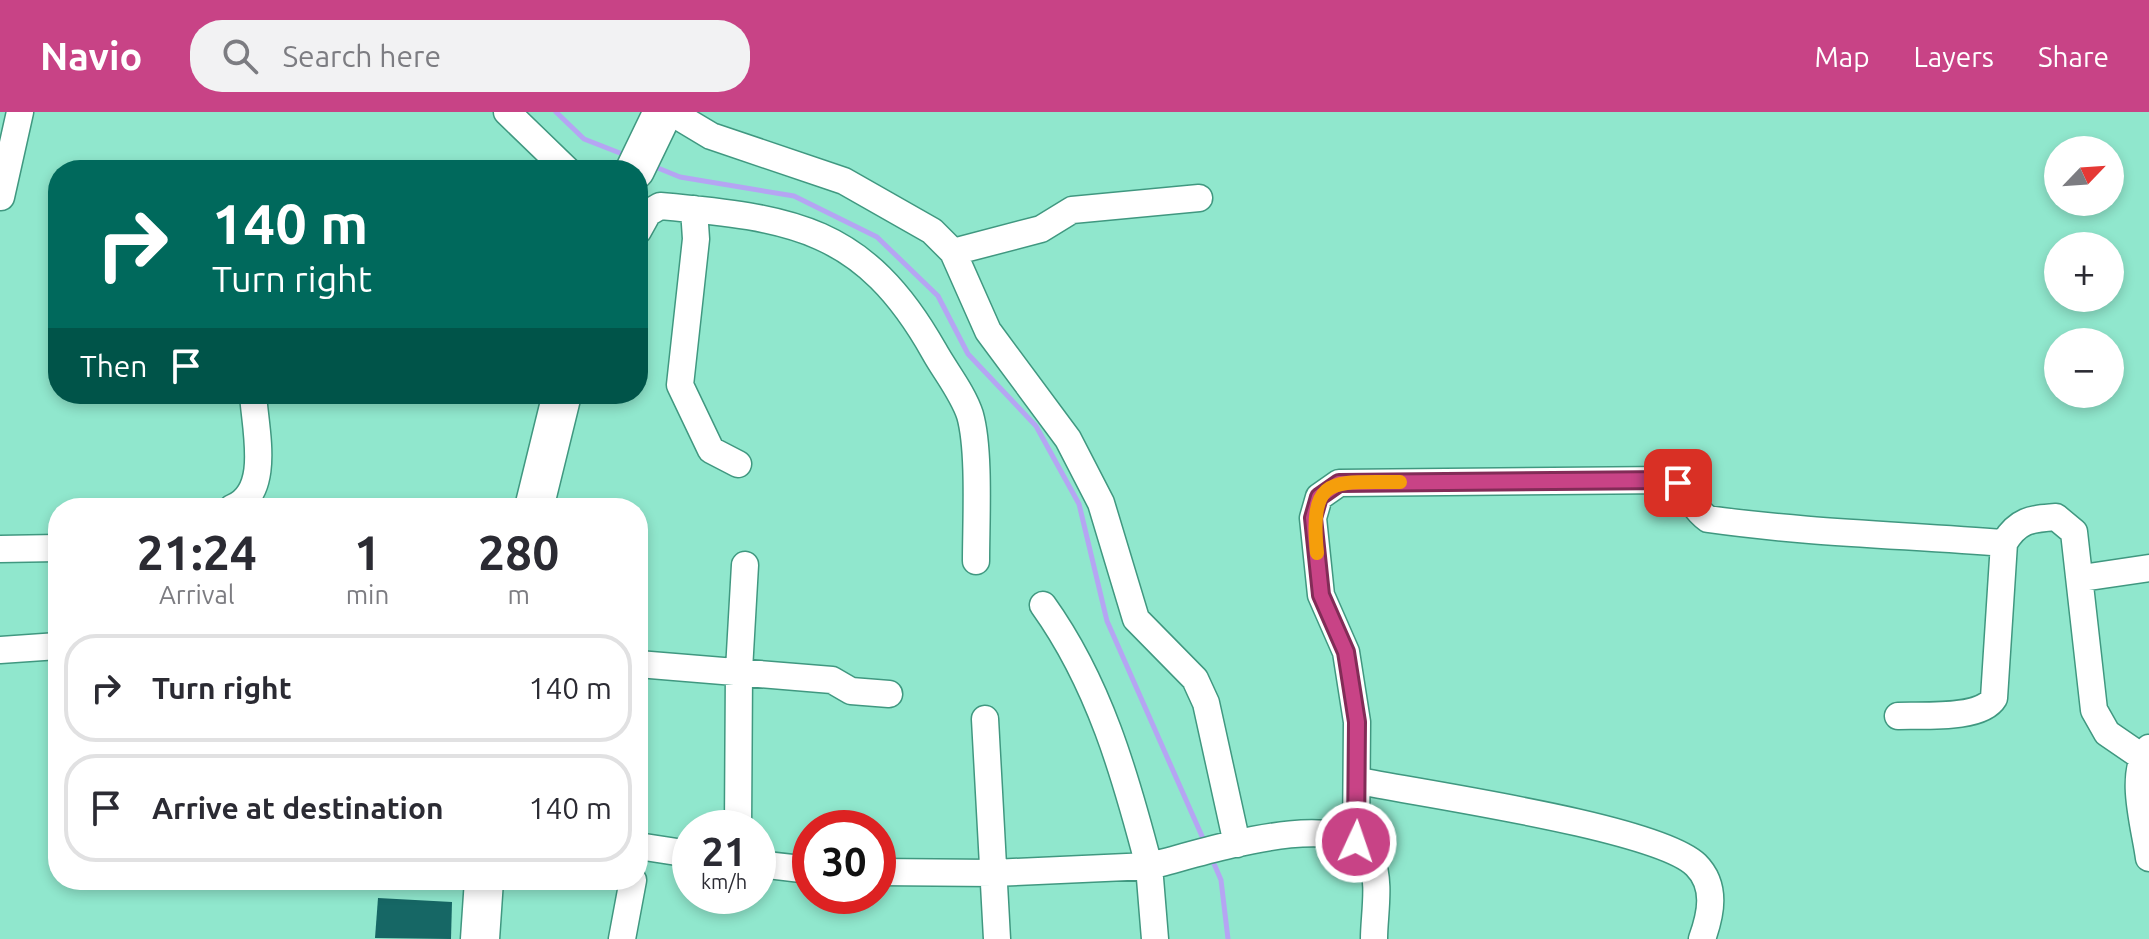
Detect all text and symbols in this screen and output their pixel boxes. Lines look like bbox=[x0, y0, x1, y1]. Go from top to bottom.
search box bbox=[190, 20, 750, 92]
icon: search bbox=[218, 34, 262, 78]
text: Navio bbox=[40, 35, 142, 77]
text: Search here bbox=[282, 39, 441, 73]
text: Map bbox=[1814, 41, 1870, 72]
text: Layers bbox=[1914, 41, 1994, 72]
text: Share bbox=[2038, 41, 2109, 72]
north arrow bbox=[2044, 136, 2124, 216]
map controls bbox=[2044, 136, 2124, 408]
icon: right bbox=[80, 192, 184, 296]
text: 140 m bbox=[212, 192, 368, 255]
button: + bbox=[2044, 232, 2124, 312]
text: Turn right bbox=[212, 258, 372, 299]
button: − bbox=[2044, 328, 2124, 408]
icon: arrive bbox=[164, 344, 208, 388]
text: Then bbox=[80, 349, 148, 383]
pin bbox=[1644, 449, 1712, 517]
icon: arrive bbox=[1656, 461, 1700, 505]
text: 21:24 bbox=[137, 525, 257, 579]
text: 1 bbox=[354, 525, 381, 579]
text: 280 bbox=[478, 525, 559, 579]
text: Arrival bbox=[159, 580, 235, 609]
text: min bbox=[346, 580, 389, 609]
text: m bbox=[507, 580, 530, 609]
icon: right bbox=[84, 666, 128, 710]
text: Turn right bbox=[152, 671, 292, 705]
text: 140 m bbox=[528, 671, 612, 705]
icon: arrive bbox=[84, 786, 128, 830]
text: Arrive at destination bbox=[152, 791, 444, 825]
text: 140 m bbox=[528, 791, 612, 825]
position arrow bbox=[1314, 800, 1398, 884]
speed limit sign: 30 bbox=[792, 810, 896, 914]
text: 21 bbox=[701, 829, 747, 874]
text: km/h bbox=[701, 870, 747, 893]

